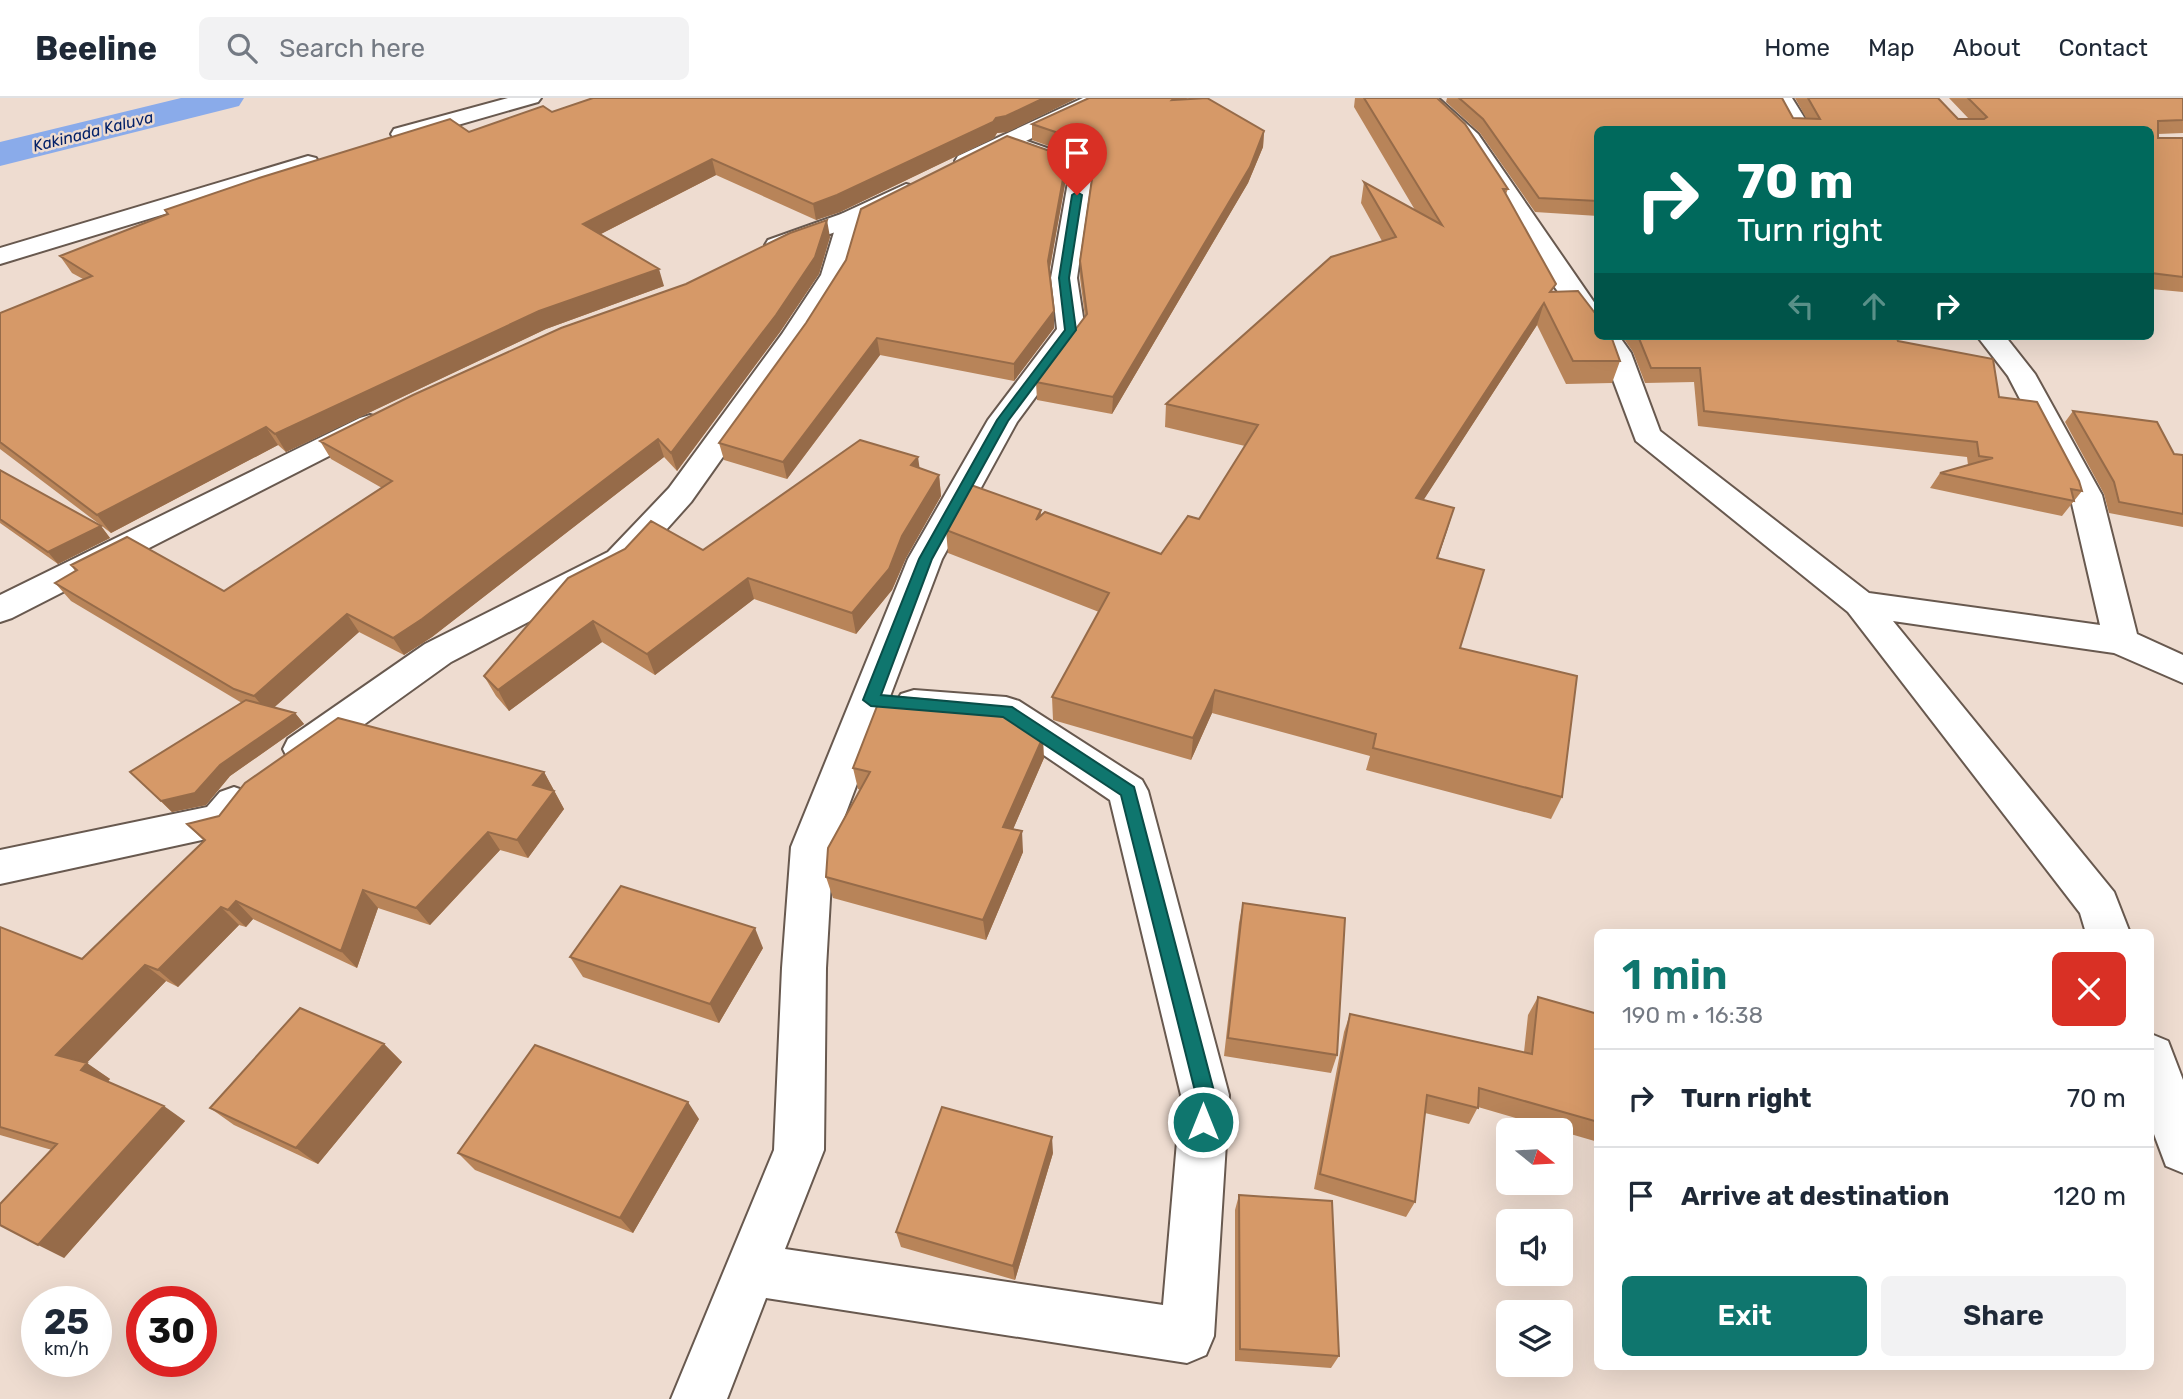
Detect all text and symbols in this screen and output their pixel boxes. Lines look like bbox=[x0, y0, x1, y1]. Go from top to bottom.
search box bbox=[199, 17, 689, 80]
text: Beeline bbox=[35, 29, 157, 68]
icon: search bbox=[223, 29, 261, 67]
text: Search here bbox=[279, 33, 425, 64]
text: Home bbox=[1764, 34, 1830, 62]
text: Map bbox=[1868, 34, 1915, 62]
text: About bbox=[1953, 34, 2021, 62]
text: Contact bbox=[2059, 34, 2148, 62]
water label: Kakinada Kaluva bbox=[31, 107, 155, 156]
pin bbox=[1047, 123, 1107, 195]
icon: arrive bbox=[1058, 134, 1096, 172]
text: 70 m bbox=[1737, 152, 1854, 210]
icon: right bbox=[1622, 154, 1713, 245]
text: Turn right bbox=[1737, 211, 1882, 249]
icon: left bbox=[1782, 287, 1820, 325]
icon: ahead bbox=[1855, 287, 1893, 325]
icon: right bbox=[1928, 287, 1966, 325]
text: 1 min bbox=[1622, 950, 1728, 1000]
button: close bbox=[2052, 952, 2126, 1026]
text: 190 m · 16:38 bbox=[1622, 1001, 1763, 1029]
icon: right bbox=[1622, 1079, 1660, 1117]
text: Turn right bbox=[1681, 1083, 1811, 1114]
text: 70 m bbox=[2067, 1083, 2126, 1114]
position arrow bbox=[1166, 1085, 1240, 1159]
north arrow bbox=[1496, 1118, 1573, 1195]
map controls bbox=[1496, 1118, 1573, 1377]
icon: arrive bbox=[1622, 1177, 1660, 1215]
text: Arrive at destination bbox=[1681, 1181, 1949, 1212]
text: 120 m bbox=[2054, 1181, 2126, 1212]
button: sound bbox=[1496, 1209, 1573, 1286]
button: Exit bbox=[1622, 1276, 1867, 1356]
button: Share bbox=[1881, 1276, 2126, 1356]
speed limit sign: 30 bbox=[126, 1286, 217, 1377]
button: layers bbox=[1496, 1300, 1573, 1377]
text: 25 bbox=[44, 1301, 89, 1343]
text: km/h bbox=[44, 1338, 89, 1360]

